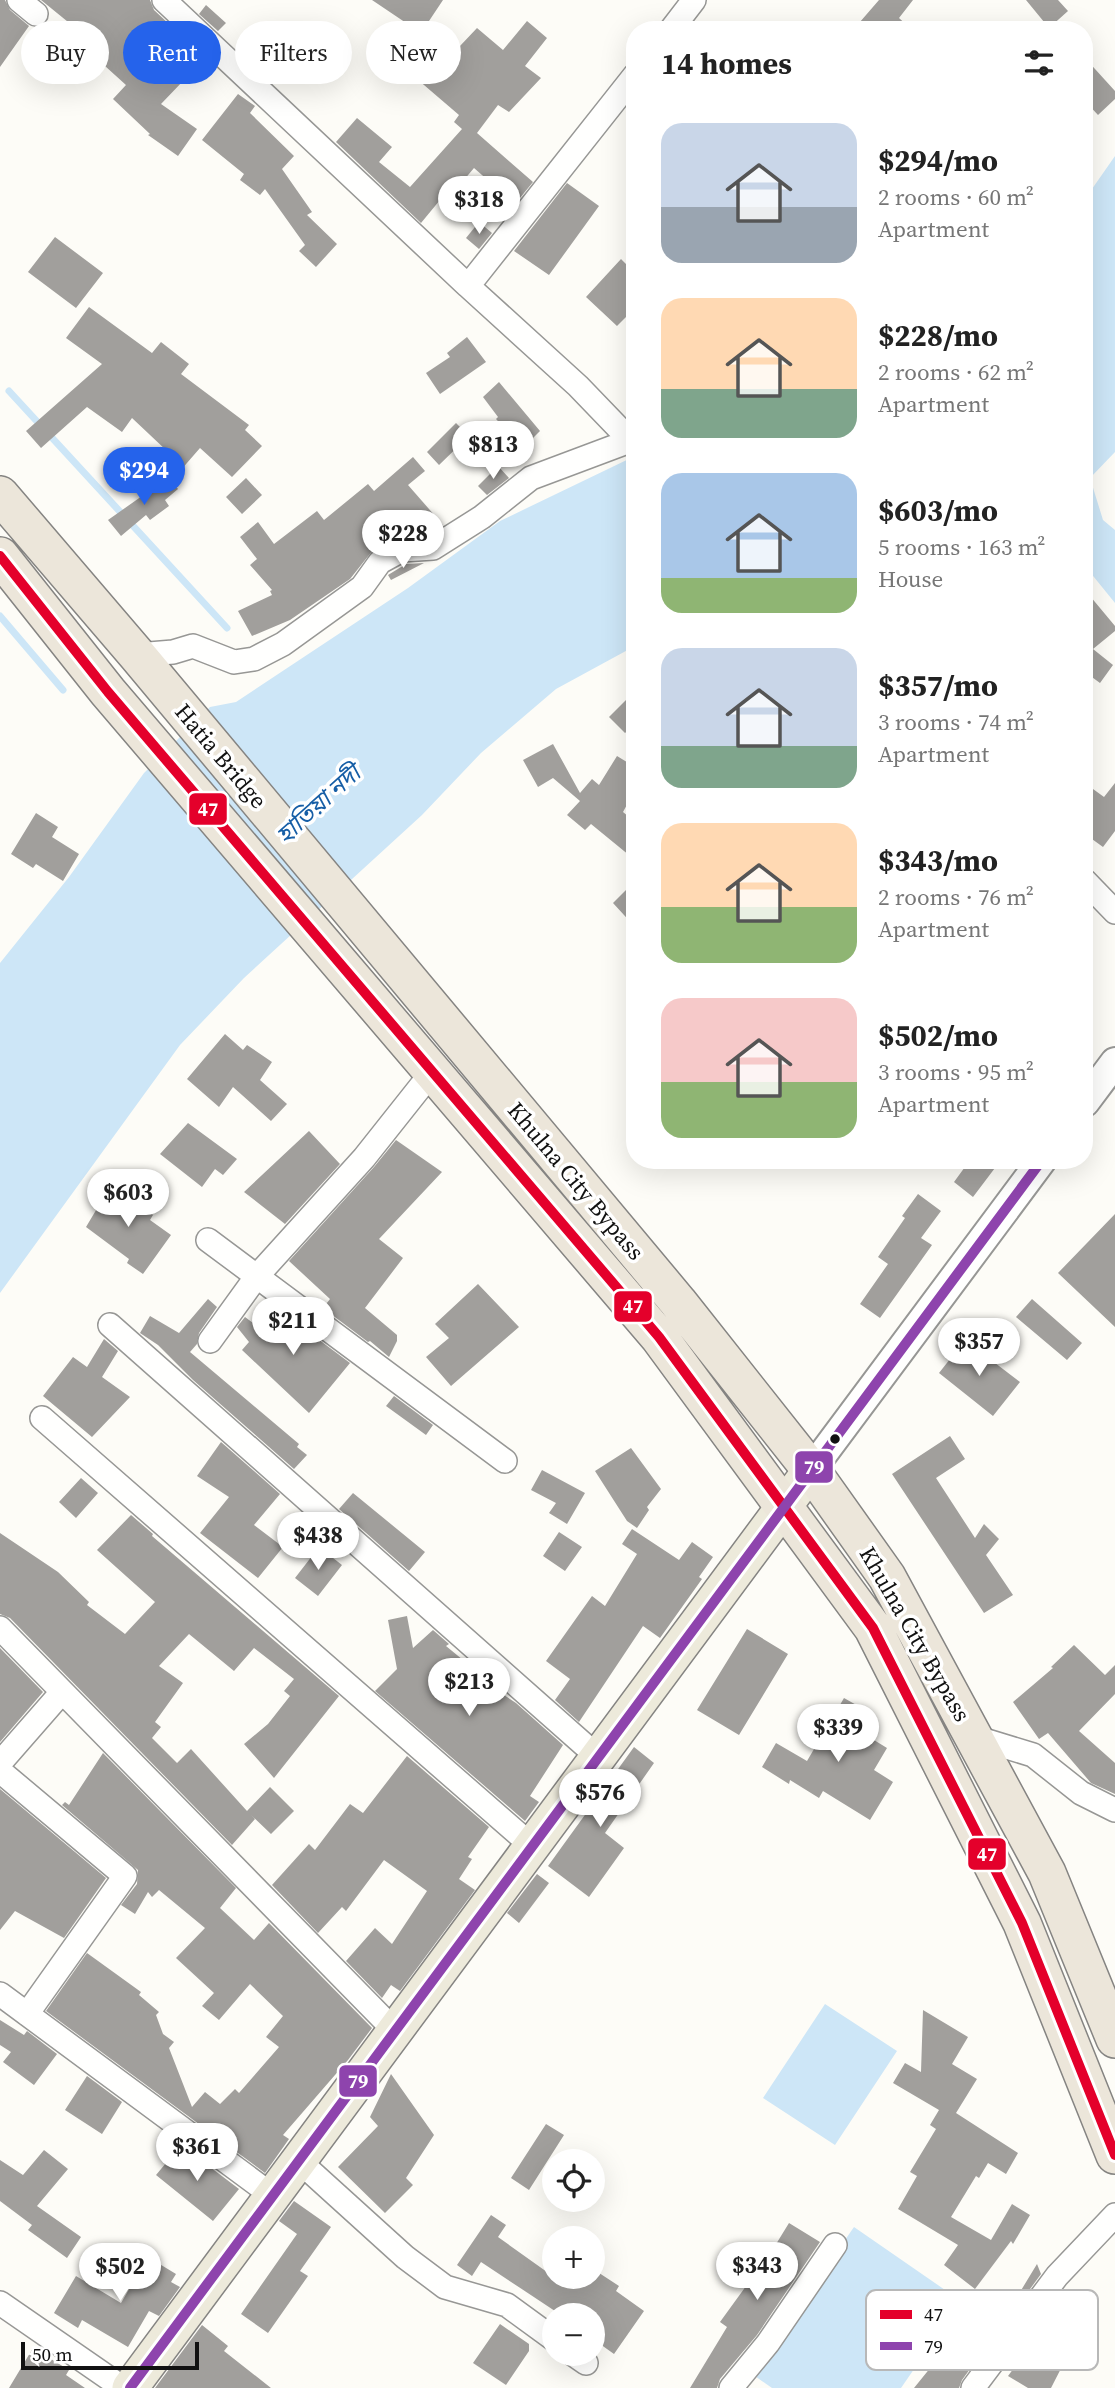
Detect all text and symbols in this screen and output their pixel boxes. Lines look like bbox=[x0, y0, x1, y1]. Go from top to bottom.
chip: Buy bbox=[21, 21, 109, 84]
chip: Rent bbox=[123, 21, 221, 84]
chip: Filters bbox=[235, 21, 352, 84]
chip: New bbox=[366, 21, 461, 84]
text: 14 homes bbox=[661, 43, 792, 84]
icon: filters bbox=[1020, 44, 1058, 82]
text: $294/mo bbox=[878, 140, 998, 181]
icon: home bbox=[717, 151, 801, 235]
pin: $318 bbox=[438, 176, 520, 236]
text: 2 rooms · 60 m² bbox=[878, 181, 1034, 213]
text: $318 bbox=[454, 183, 504, 215]
text: Apartment bbox=[878, 213, 989, 245]
text: $228/mo bbox=[878, 315, 998, 356]
icon: home bbox=[717, 326, 801, 410]
text: 2 rooms · 62 m² bbox=[878, 356, 1034, 388]
text: Apartment bbox=[878, 388, 989, 420]
pin: $813 bbox=[452, 421, 534, 481]
text: $813 bbox=[468, 428, 518, 460]
pin: $294 bbox=[103, 448, 185, 507]
text: $294 bbox=[119, 454, 169, 486]
text: $603/mo bbox=[878, 490, 998, 531]
icon: home bbox=[717, 501, 801, 585]
pin: $228 bbox=[362, 510, 444, 570]
text: $228 bbox=[378, 517, 428, 549]
text: 5 rooms · 163 m² bbox=[878, 531, 1045, 563]
text: House bbox=[878, 563, 943, 595]
text: $357/mo bbox=[878, 665, 998, 706]
icon: home bbox=[717, 676, 801, 760]
street label: Hatia Bridge bbox=[168, 697, 274, 815]
text: 3 rooms · 74 m² bbox=[878, 706, 1034, 738]
text: Apartment bbox=[878, 738, 989, 770]
water label: হাতিয়া নদী bbox=[268, 754, 371, 851]
line badge: 47 bbox=[188, 792, 228, 826]
text: 47 bbox=[198, 796, 218, 822]
text: $343/mo bbox=[878, 840, 998, 881]
icon: home bbox=[717, 851, 801, 935]
text: 2 rooms · 76 m² bbox=[878, 881, 1034, 913]
text: Apartment bbox=[878, 913, 989, 945]
text: $502/mo bbox=[878, 1015, 998, 1056]
icon: home bbox=[717, 1026, 801, 1110]
text: 3 rooms · 95 m² bbox=[878, 1056, 1034, 1088]
text: Apartment bbox=[878, 1088, 989, 1120]
street label: Khulna City Bypass bbox=[500, 1095, 652, 1267]
pin: $603 bbox=[87, 1170, 169, 1229]
text: $603 bbox=[103, 1176, 153, 1208]
line badge: 47 bbox=[613, 1290, 653, 1323]
text: 47 bbox=[623, 1293, 643, 1319]
pin: $211 bbox=[252, 1298, 334, 1357]
text: $211 bbox=[268, 1304, 318, 1336]
pin: $357 bbox=[938, 1318, 1020, 1378]
text: $357 bbox=[954, 1325, 1004, 1357]
unlabelled marker bbox=[828, 1432, 842, 1446]
line badge: 79 bbox=[794, 1450, 834, 1484]
text: 79 bbox=[804, 1454, 824, 1480]
pin: $438 bbox=[277, 1512, 359, 1572]
text: $438 bbox=[293, 1519, 343, 1551]
street label: Khulna City Bypass bbox=[852, 1541, 978, 1727]
pin: $213 bbox=[428, 1658, 510, 1718]
text: $213 bbox=[444, 1665, 494, 1697]
pin: $339 bbox=[797, 1704, 879, 1764]
text: $339 bbox=[813, 1711, 863, 1743]
pin: $576 bbox=[559, 1770, 641, 1829]
text: $576 bbox=[575, 1776, 625, 1808]
line badge: 47 bbox=[967, 1837, 1007, 1871]
text: 47 bbox=[977, 1841, 997, 1867]
line badge: 79 bbox=[338, 2064, 378, 2098]
text: 79 bbox=[348, 2068, 368, 2094]
pin: $361 bbox=[156, 2124, 238, 2183]
text: $361 bbox=[172, 2130, 222, 2162]
map controls bbox=[542, 2149, 605, 2366]
button: locate bbox=[542, 2149, 605, 2212]
button: + bbox=[542, 2226, 605, 2289]
pin: $343 bbox=[716, 2242, 798, 2302]
pin: $502 bbox=[79, 2244, 161, 2303]
text: $343 bbox=[732, 2249, 782, 2281]
text: $502 bbox=[95, 2250, 145, 2282]
legend bbox=[866, 2290, 1098, 2370]
text: 47 bbox=[924, 2301, 943, 2327]
button: − bbox=[542, 2303, 605, 2366]
text: 79 bbox=[924, 2333, 943, 2359]
scale bar bbox=[21, 2339, 200, 2371]
text: 50 m bbox=[32, 2341, 73, 2367]

